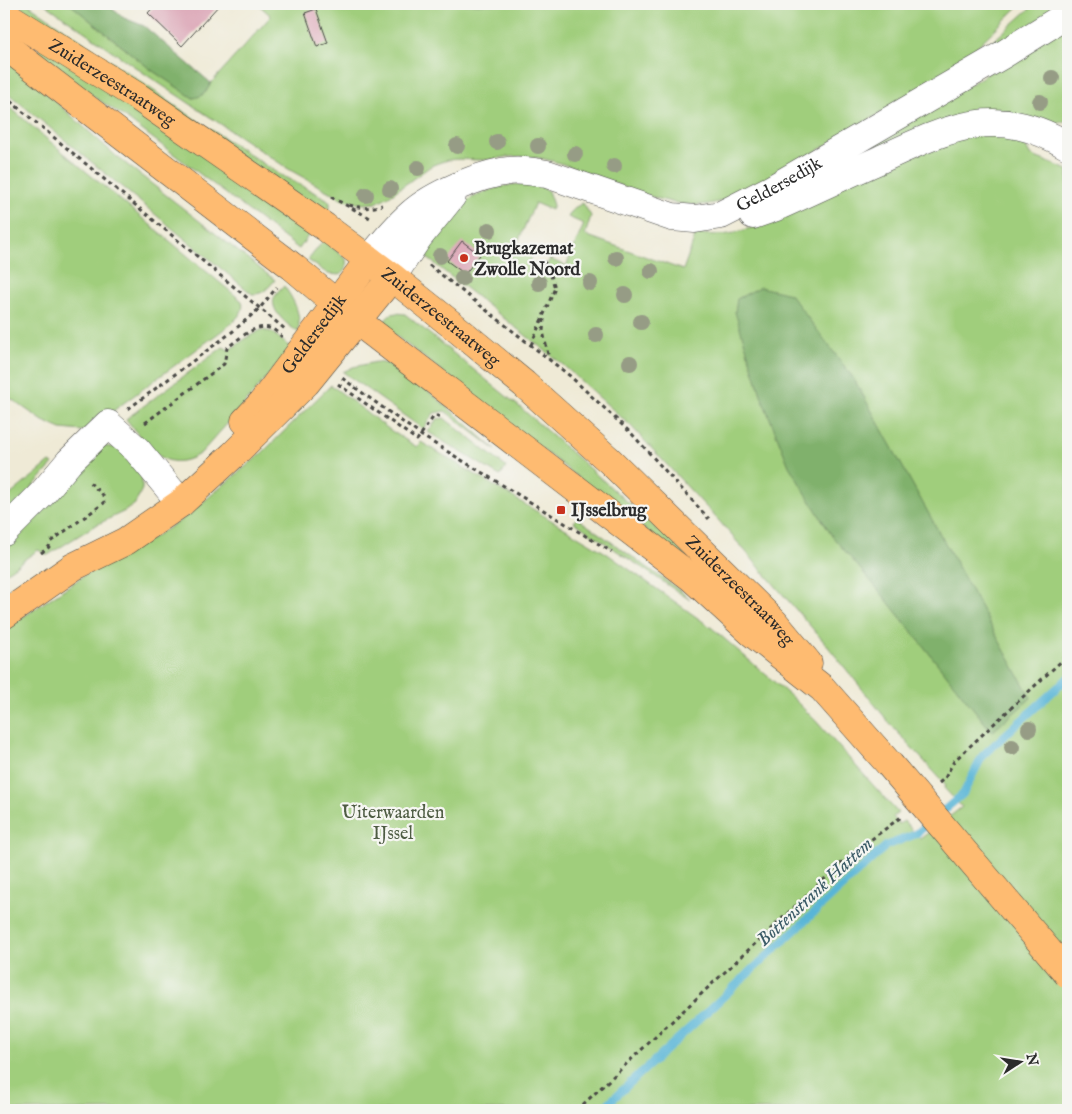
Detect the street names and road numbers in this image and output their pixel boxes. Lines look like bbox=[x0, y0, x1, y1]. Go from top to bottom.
street label: Zuiderzeestraatweg bbox=[44, 34, 180, 133]
street label: Geldersedijk bbox=[733, 152, 827, 218]
street label: Zuiderzeestraatweg bbox=[376, 263, 505, 373]
street label: Geldersedijk bbox=[277, 290, 353, 380]
street label: Zuiderzeestraatweg bbox=[680, 531, 799, 651]

